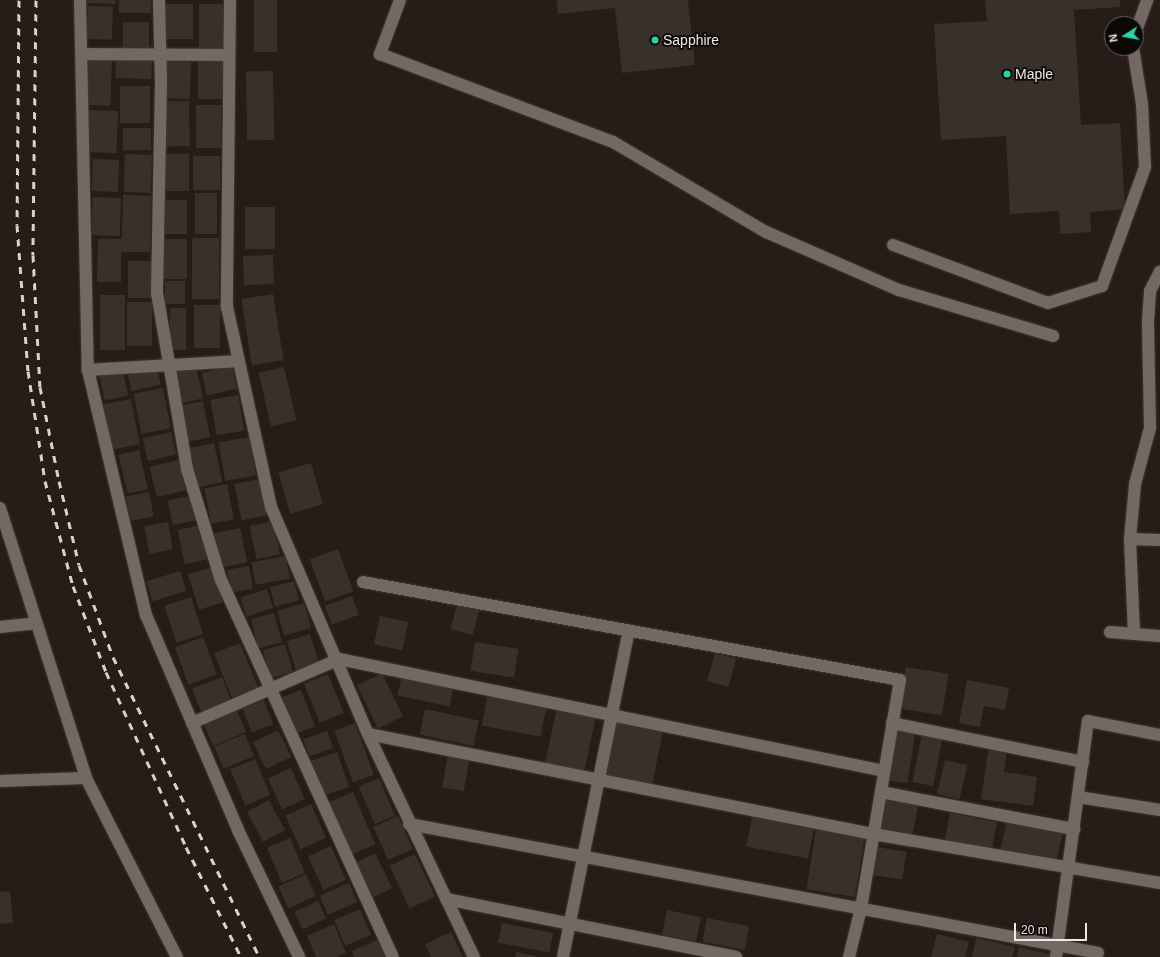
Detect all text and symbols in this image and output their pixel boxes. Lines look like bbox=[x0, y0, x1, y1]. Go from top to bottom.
north arrow bbox=[1104, 16, 1144, 56]
place label: Sapphire bbox=[663, 32, 719, 48]
text: N bbox=[1107, 33, 1120, 43]
marker: Sapphire bbox=[650, 35, 660, 45]
place label: Maple bbox=[1015, 66, 1053, 82]
marker: Maple bbox=[1002, 69, 1012, 79]
scale bar bbox=[1016, 915, 1089, 941]
text: 20 m bbox=[1021, 923, 1048, 937]

